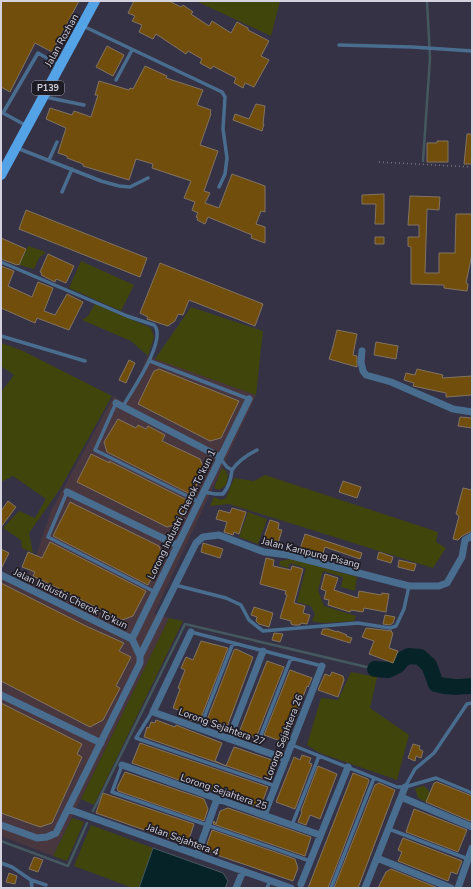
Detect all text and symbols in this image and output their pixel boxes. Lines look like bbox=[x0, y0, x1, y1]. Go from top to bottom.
street label: Jalan Rozhan bbox=[41, 12, 82, 70]
road number: P139 bbox=[32, 81, 64, 95]
street label: Lorong Industri Cherok To'kun 1 bbox=[144, 447, 219, 582]
street label: Jalan Kampung Pisang bbox=[259, 534, 362, 572]
street label: Jalan Industri Cherok To'kun bbox=[10, 565, 130, 633]
street label: Lorong Sejahtera 26 bbox=[261, 692, 307, 782]
street label: Lorong Sejahtera 27 bbox=[176, 705, 267, 749]
street label: Lorong Sejahtera 25 bbox=[178, 770, 269, 813]
street label: Jalan Sejahtera 4 bbox=[144, 820, 221, 860]

